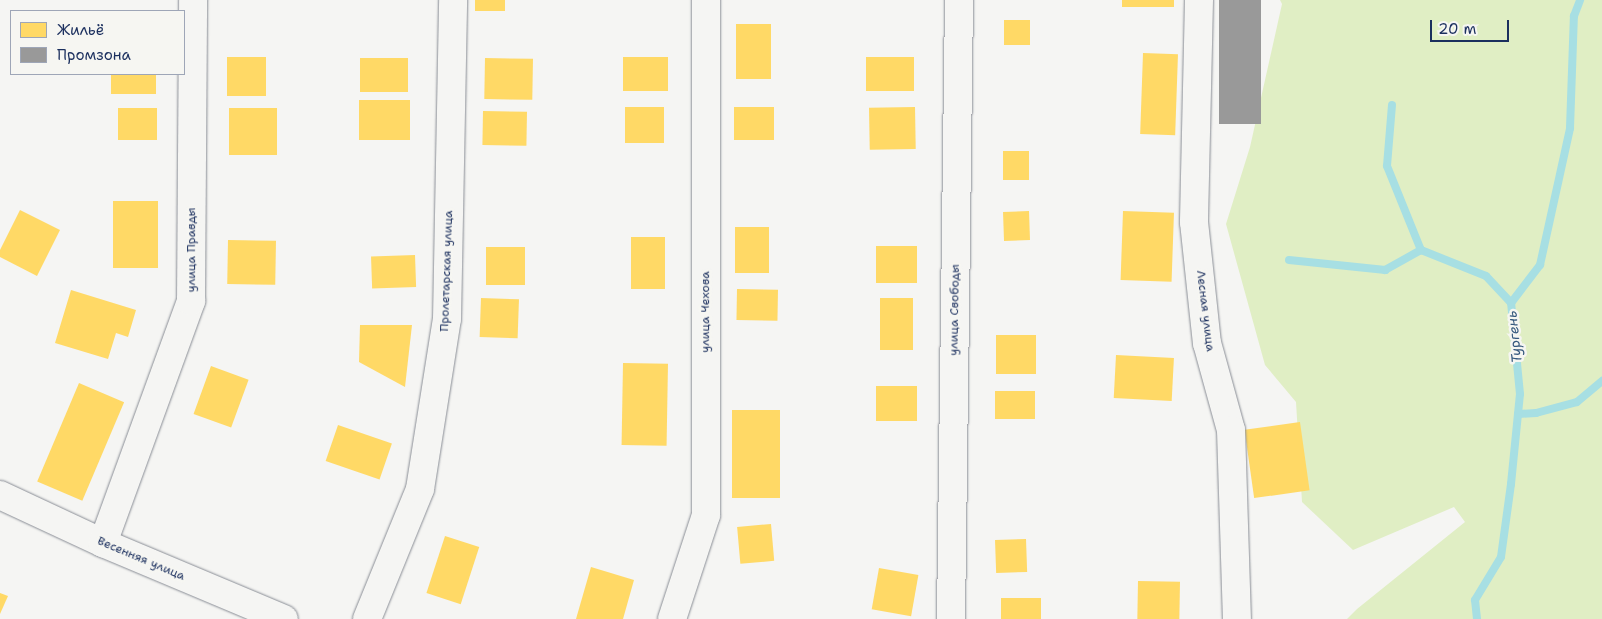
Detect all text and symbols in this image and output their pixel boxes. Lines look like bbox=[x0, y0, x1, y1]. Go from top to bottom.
legend bbox=[10, 10, 185, 75]
scale bar bbox=[1432, 10, 1511, 42]
text: 20 m bbox=[1438, 19, 1477, 39]
text: Жильё bbox=[57, 20, 104, 40]
text: Промзона bbox=[57, 45, 131, 65]
street label: улица Правды bbox=[185, 208, 199, 292]
street label: Пролетарская улица bbox=[438, 210, 456, 332]
street label: улица Свободы bbox=[947, 264, 963, 356]
street label: Лесная улица bbox=[1193, 270, 1217, 352]
street label: улица Чехова bbox=[699, 271, 713, 353]
water label: Тургень bbox=[1503, 310, 1525, 364]
street label: Весенняя улица bbox=[95, 534, 187, 584]

